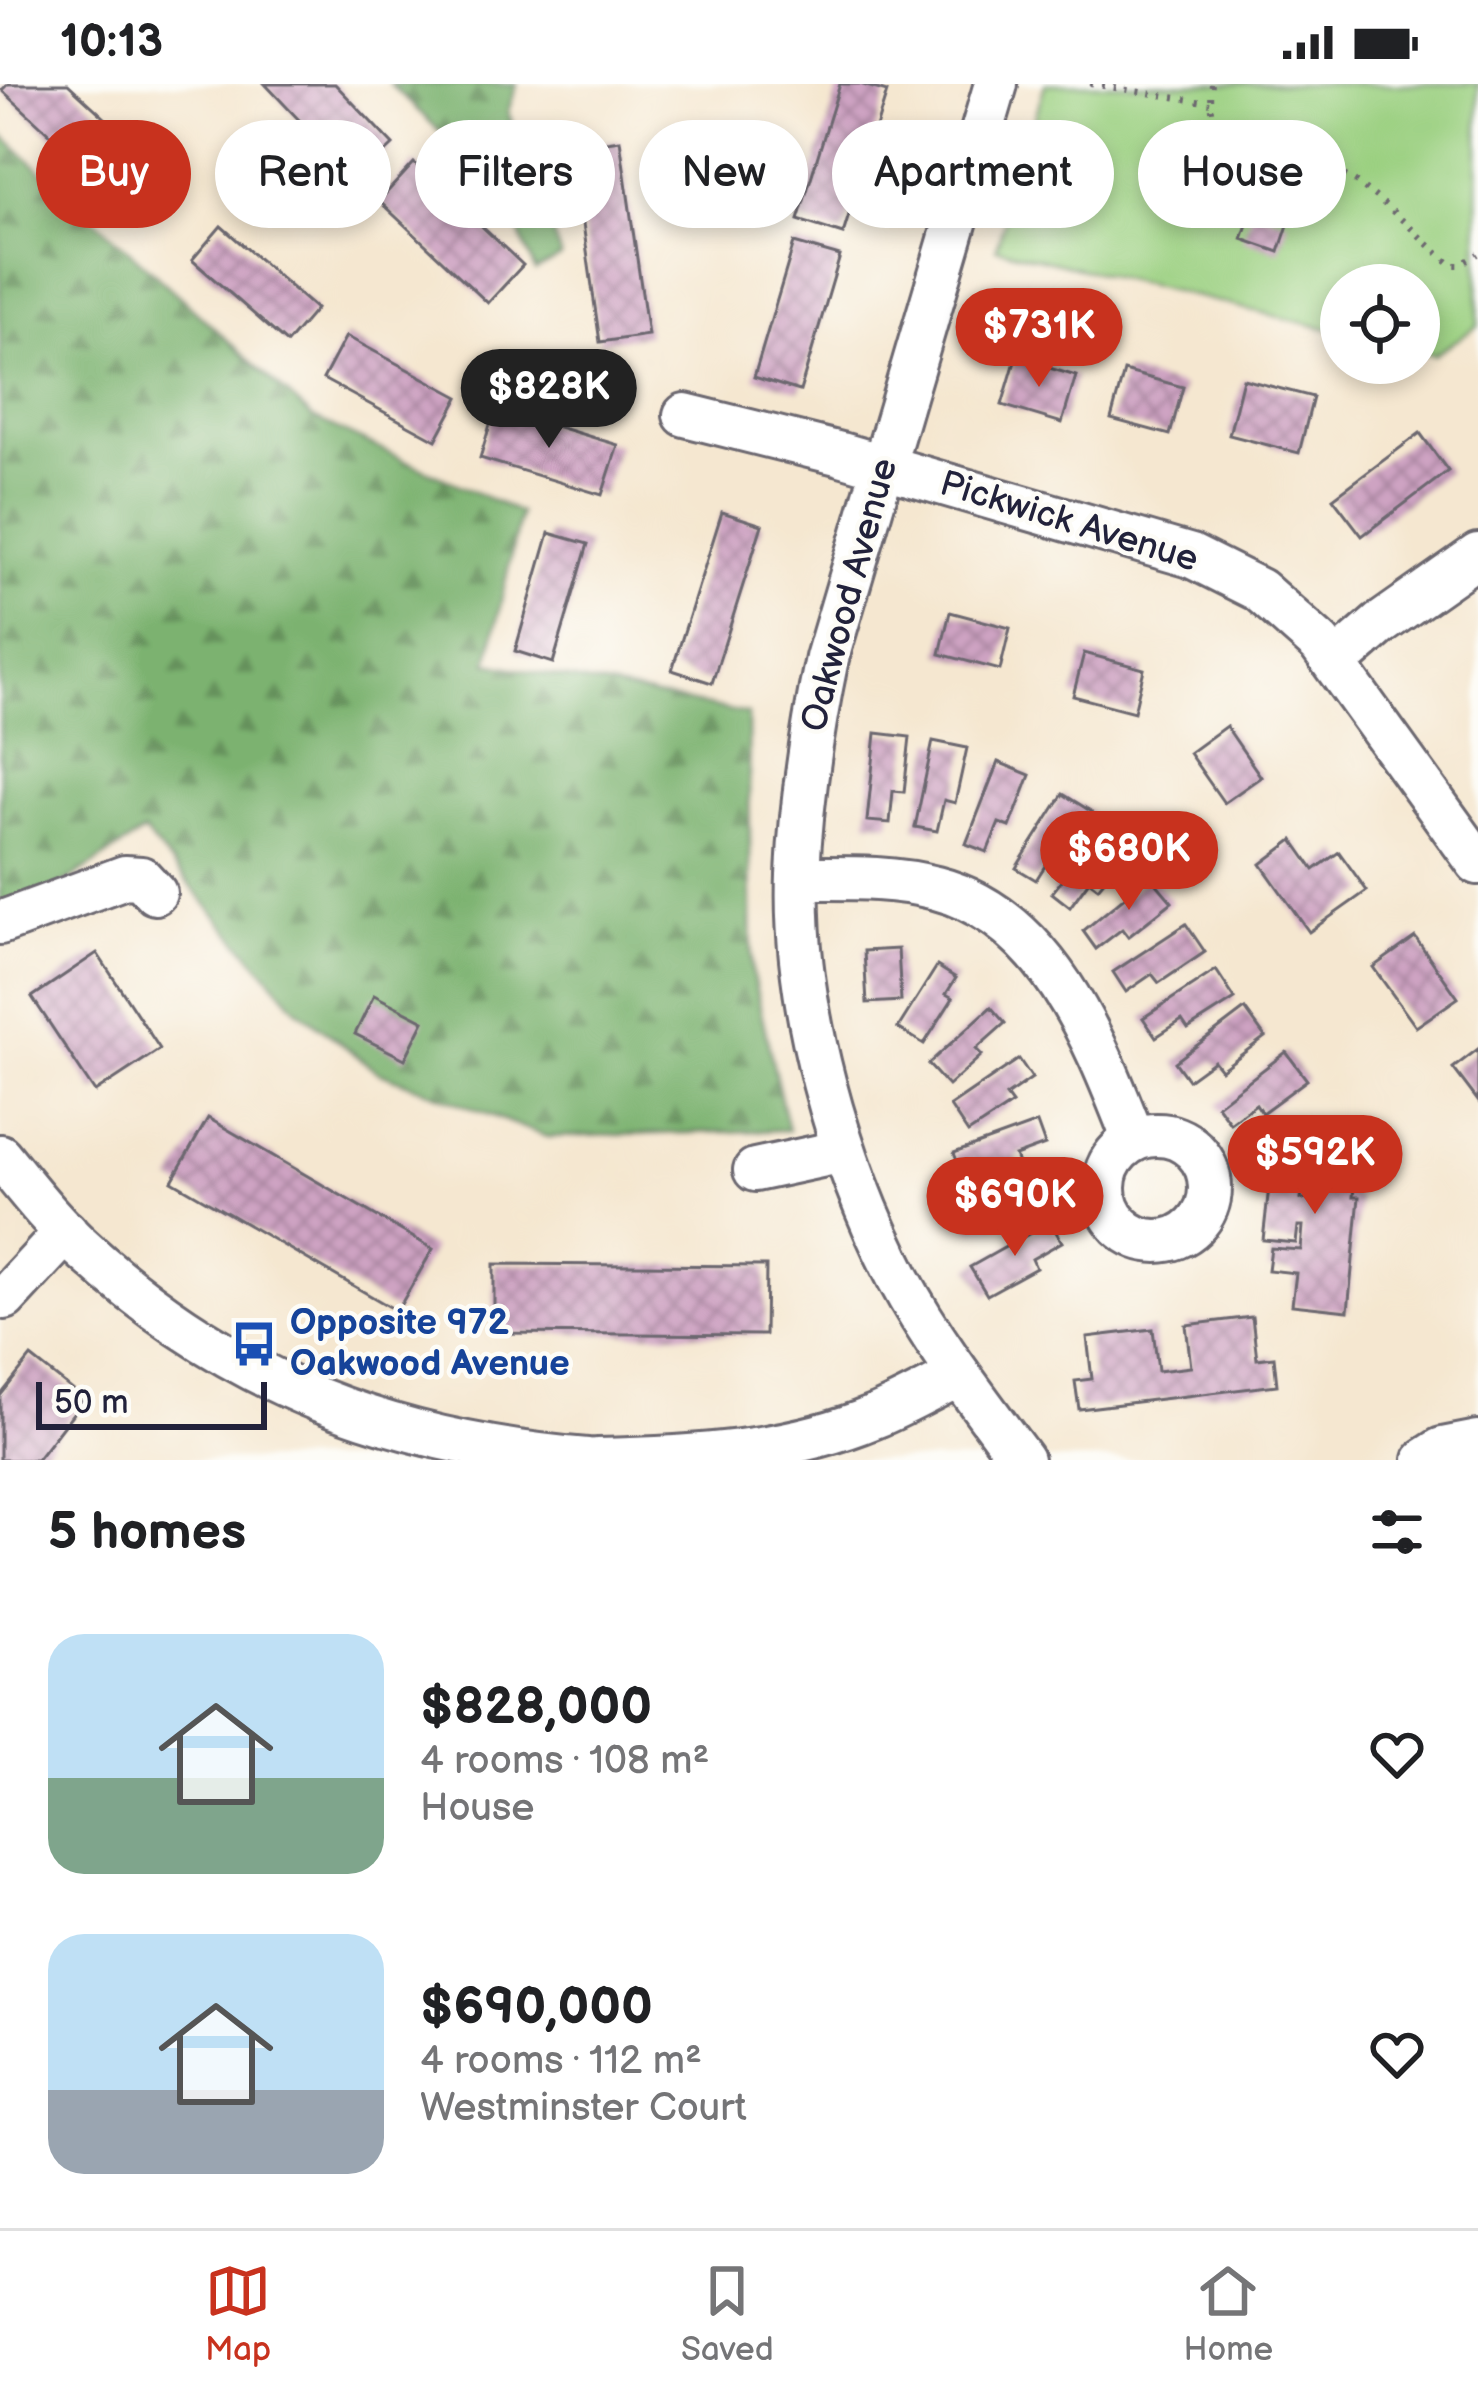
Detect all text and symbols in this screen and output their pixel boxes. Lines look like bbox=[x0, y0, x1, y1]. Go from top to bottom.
text: 10:13 bbox=[60, 15, 163, 70]
chip: Buy bbox=[36, 120, 191, 228]
chip: Rent bbox=[215, 120, 391, 228]
chip: Filters bbox=[415, 120, 615, 228]
chip: New bbox=[639, 120, 808, 228]
chip: Apartment bbox=[832, 120, 1114, 228]
chip: House bbox=[1138, 120, 1346, 228]
map controls bbox=[1320, 264, 1440, 384]
button: locate bbox=[1320, 264, 1440, 384]
pin: $731K bbox=[955, 288, 1123, 390]
text: $731K bbox=[983, 303, 1095, 350]
pin: $828K bbox=[465, 349, 633, 451]
text: $828K bbox=[488, 364, 610, 411]
street label: Oakwood Avenue bbox=[793, 454, 907, 736]
street label: Pickwick Avenue bbox=[935, 462, 1203, 582]
pin: $680K bbox=[1045, 811, 1213, 913]
text: $680K bbox=[1067, 826, 1191, 873]
pin: $592K bbox=[1231, 1115, 1399, 1217]
text: $592K bbox=[1255, 1130, 1375, 1177]
pin: $690K bbox=[931, 1157, 1099, 1259]
text: $690K bbox=[953, 1172, 1077, 1219]
place label: Opposite 972 Oakwood Avenue bbox=[290, 1302, 570, 1386]
bus stop icon: Opposite 972 Oakwood Avenue bbox=[229, 1319, 279, 1369]
scale bar bbox=[36, 1376, 267, 1429]
text: 50 m bbox=[54, 1383, 129, 1423]
icon: filters bbox=[1364, 1499, 1430, 1565]
text: 5 homes bbox=[48, 1502, 246, 1563]
text: $828,000 bbox=[420, 1677, 652, 1738]
icon: home bbox=[144, 1682, 288, 1826]
icon: heart bbox=[1364, 1721, 1430, 1787]
text: 4 rooms · 108 m² bbox=[420, 1738, 709, 1785]
text: House bbox=[420, 1785, 534, 1832]
text: $690,000 bbox=[420, 1977, 653, 2038]
icon: home bbox=[144, 1982, 288, 2126]
icon: heart bbox=[1364, 2021, 1430, 2087]
text: 4 rooms · 112 m² bbox=[420, 2038, 702, 2085]
text: Westminster Court bbox=[420, 2085, 747, 2132]
tab: Map bbox=[205, 2258, 271, 2370]
tab: Saved bbox=[681, 2258, 774, 2370]
tab: Home bbox=[1183, 2258, 1273, 2370]

